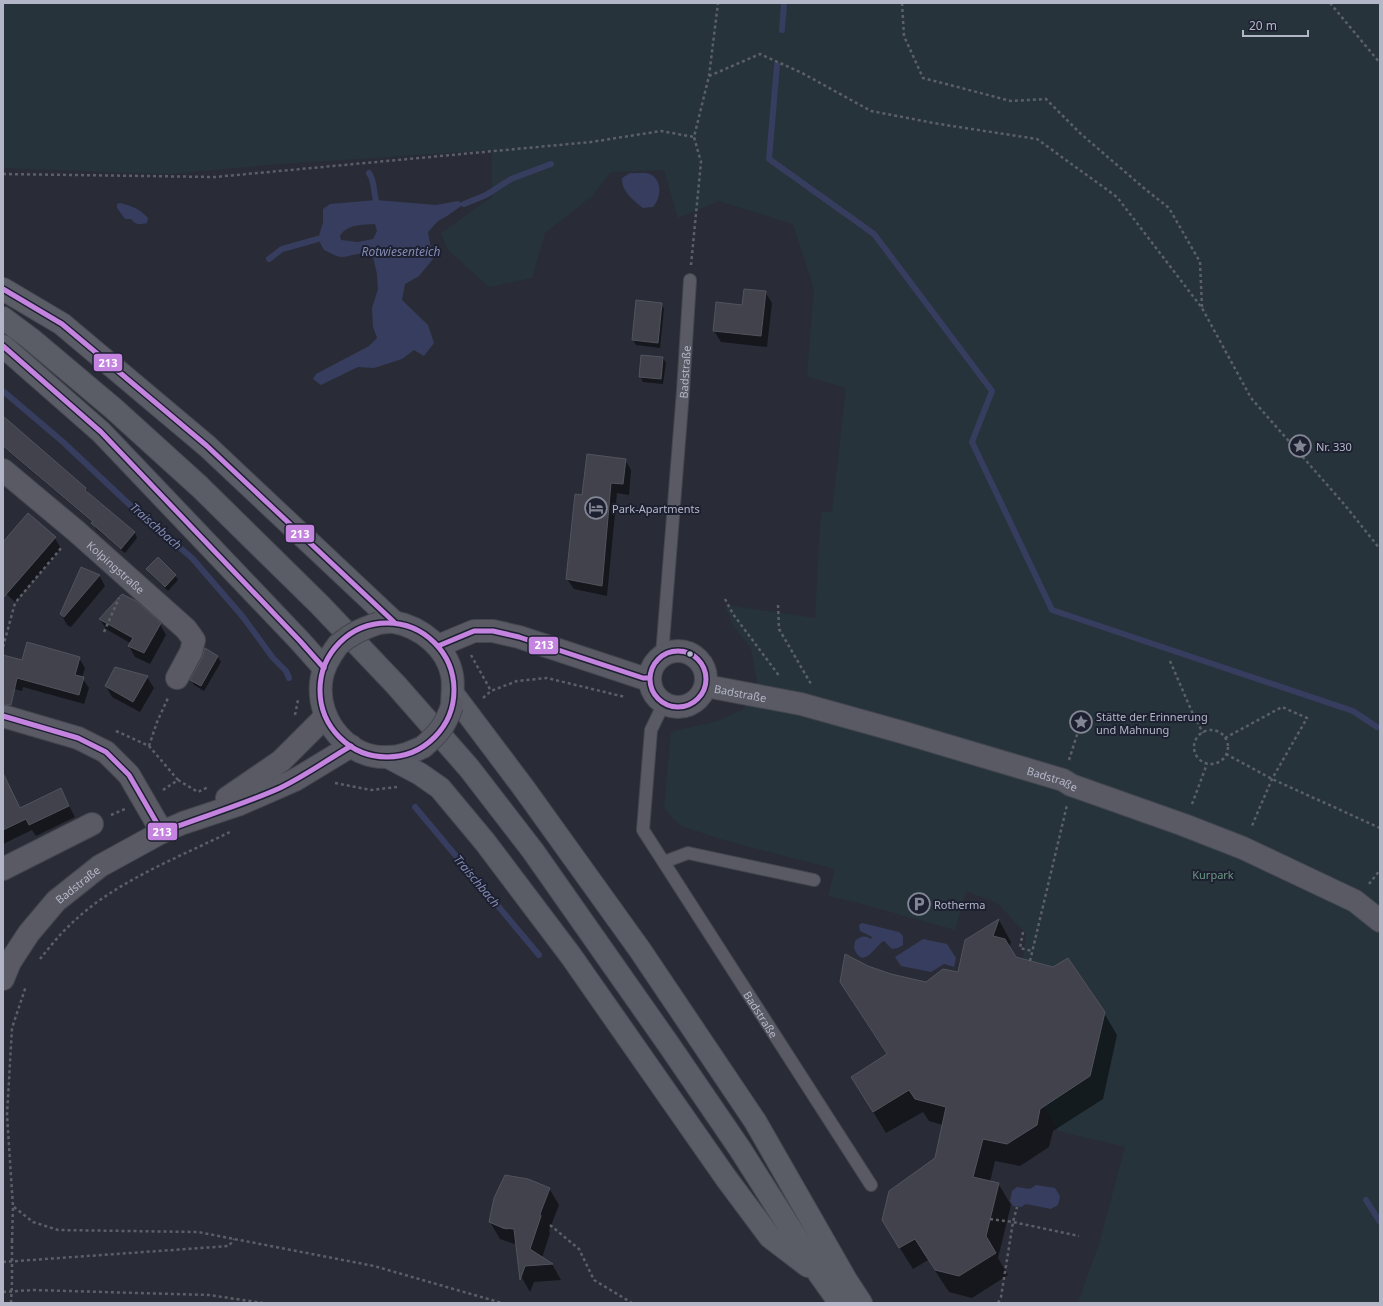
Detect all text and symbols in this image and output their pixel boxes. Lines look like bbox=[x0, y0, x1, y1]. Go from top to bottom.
scale bar bbox=[1243, 12, 1308, 38]
text: 20 m bbox=[1249, 17, 1277, 34]
water label: Rotwiesenteich bbox=[362, 243, 441, 260]
street label: Badstraße bbox=[675, 345, 693, 399]
line badge: 213 bbox=[93, 353, 123, 372]
text: 213 bbox=[99, 355, 117, 370]
place icon: Nr. 330 bbox=[1287, 433, 1313, 459]
place label: Nr. 330 bbox=[1316, 439, 1352, 454]
hotel icon: Park-Apartments bbox=[583, 495, 609, 521]
water label: Traischbach bbox=[126, 499, 186, 553]
place label: Park-Apartments bbox=[612, 501, 700, 516]
line badge: 213 bbox=[285, 524, 315, 543]
text: 213 bbox=[291, 526, 309, 541]
street label: Kolpingstraße bbox=[84, 537, 148, 597]
line badge: 213 bbox=[528, 636, 559, 655]
text: 213 bbox=[535, 637, 553, 652]
unlabelled marker bbox=[685, 649, 695, 659]
street label: Badstraße bbox=[713, 680, 768, 705]
place icon: Stätte der Erinnerung und Mahnung bbox=[1068, 709, 1094, 735]
place label: Stätte der Erinnerung und Mahnung bbox=[1096, 709, 1208, 737]
street label: Badstraße bbox=[1025, 762, 1080, 794]
line badge: 213 bbox=[147, 822, 178, 841]
text: 213 bbox=[153, 824, 171, 839]
water label: Traischbach bbox=[450, 851, 504, 911]
street label: Badstraße bbox=[52, 862, 103, 907]
park label: Kurpark bbox=[1192, 867, 1234, 882]
parking icon: Rotherma bbox=[906, 891, 932, 917]
place label: Rotherma bbox=[934, 897, 985, 912]
street label: Badstraße bbox=[741, 988, 782, 1040]

